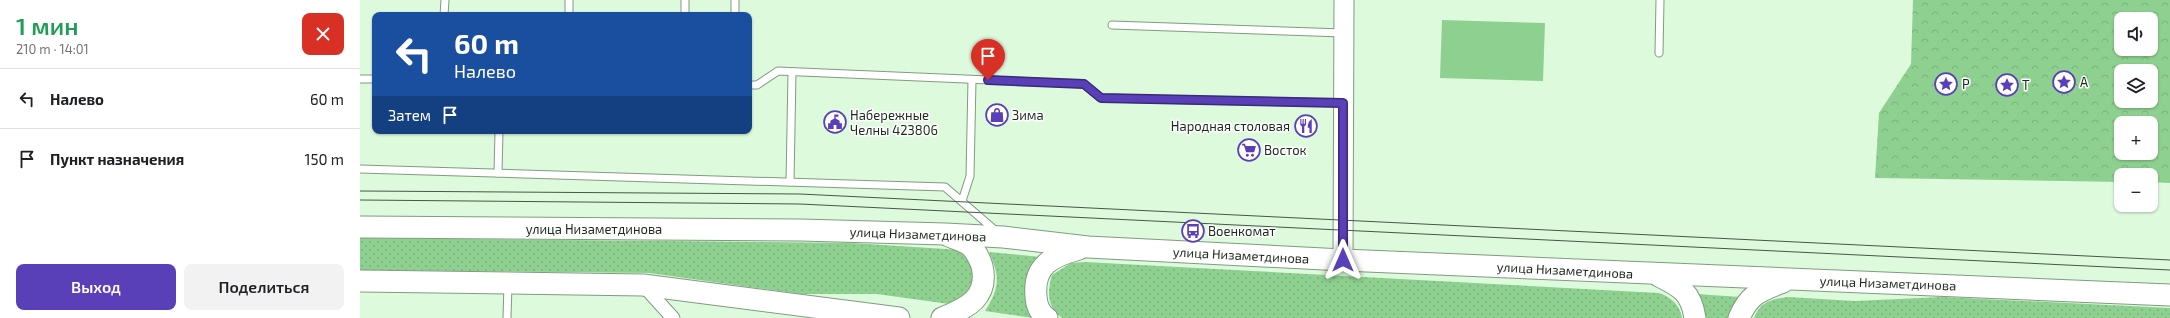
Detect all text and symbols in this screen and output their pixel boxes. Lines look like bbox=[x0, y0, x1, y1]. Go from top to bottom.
text: 1 мин bbox=[16, 11, 78, 40]
map controls bbox=[2114, 12, 2158, 212]
button: sound bbox=[2114, 12, 2158, 56]
button: close bbox=[302, 13, 344, 55]
text: 60 m bbox=[454, 26, 519, 60]
icon: left bbox=[388, 28, 440, 80]
pin bbox=[971, 39, 1005, 80]
text: 210 m · 14:01 bbox=[16, 41, 89, 57]
icon: arrive bbox=[977, 45, 999, 67]
text: Налево bbox=[454, 60, 516, 82]
button: layers bbox=[2114, 64, 2158, 108]
place icon: А bbox=[2051, 69, 2077, 95]
place icon: Р bbox=[1933, 71, 1959, 97]
place icon: Т bbox=[1994, 72, 2020, 98]
place label: А bbox=[2080, 74, 2088, 90]
place label: Р bbox=[1962, 76, 1970, 92]
place label: Т bbox=[2022, 77, 2030, 93]
icon: left bbox=[16, 88, 38, 110]
text: Налево bbox=[50, 90, 104, 108]
text: 60 m bbox=[310, 90, 344, 108]
shop icon: Зима bbox=[984, 102, 1010, 128]
icon: arrive bbox=[439, 104, 461, 126]
text: Затем bbox=[388, 106, 431, 124]
place label: Набережные Челны 423806 bbox=[850, 107, 938, 138]
place label: Зима bbox=[1012, 107, 1044, 123]
public building icon: Набережные Челны 423806 bbox=[822, 109, 848, 135]
restaurant icon: Народная столовая bbox=[1293, 113, 1319, 139]
button: + bbox=[2114, 116, 2158, 160]
place label: Народная столовая bbox=[1171, 118, 1290, 134]
supermarket icon: Восток bbox=[1236, 137, 1262, 163]
place label: Восток bbox=[1264, 142, 1307, 158]
icon: arrive bbox=[16, 148, 38, 170]
text: Пункт назначения bbox=[50, 150, 184, 168]
text: 150 m bbox=[304, 150, 344, 168]
button: − bbox=[2114, 168, 2158, 212]
bus stop icon: Военкомат bbox=[1180, 218, 1206, 244]
street label: улица Низаметдинова bbox=[526, 221, 662, 237]
place label: Военкомат bbox=[1208, 223, 1276, 239]
street label: улица Низаметдинова bbox=[849, 224, 987, 244]
position arrow bbox=[1322, 239, 1364, 281]
street label: улица Низаметдинова bbox=[1172, 243, 1310, 267]
street label: улица Низаметдинова bbox=[1496, 258, 1634, 282]
button: Выход bbox=[16, 264, 176, 310]
button: Поделиться bbox=[184, 264, 344, 310]
street label: улица Низаметдинова bbox=[1819, 273, 1957, 293]

